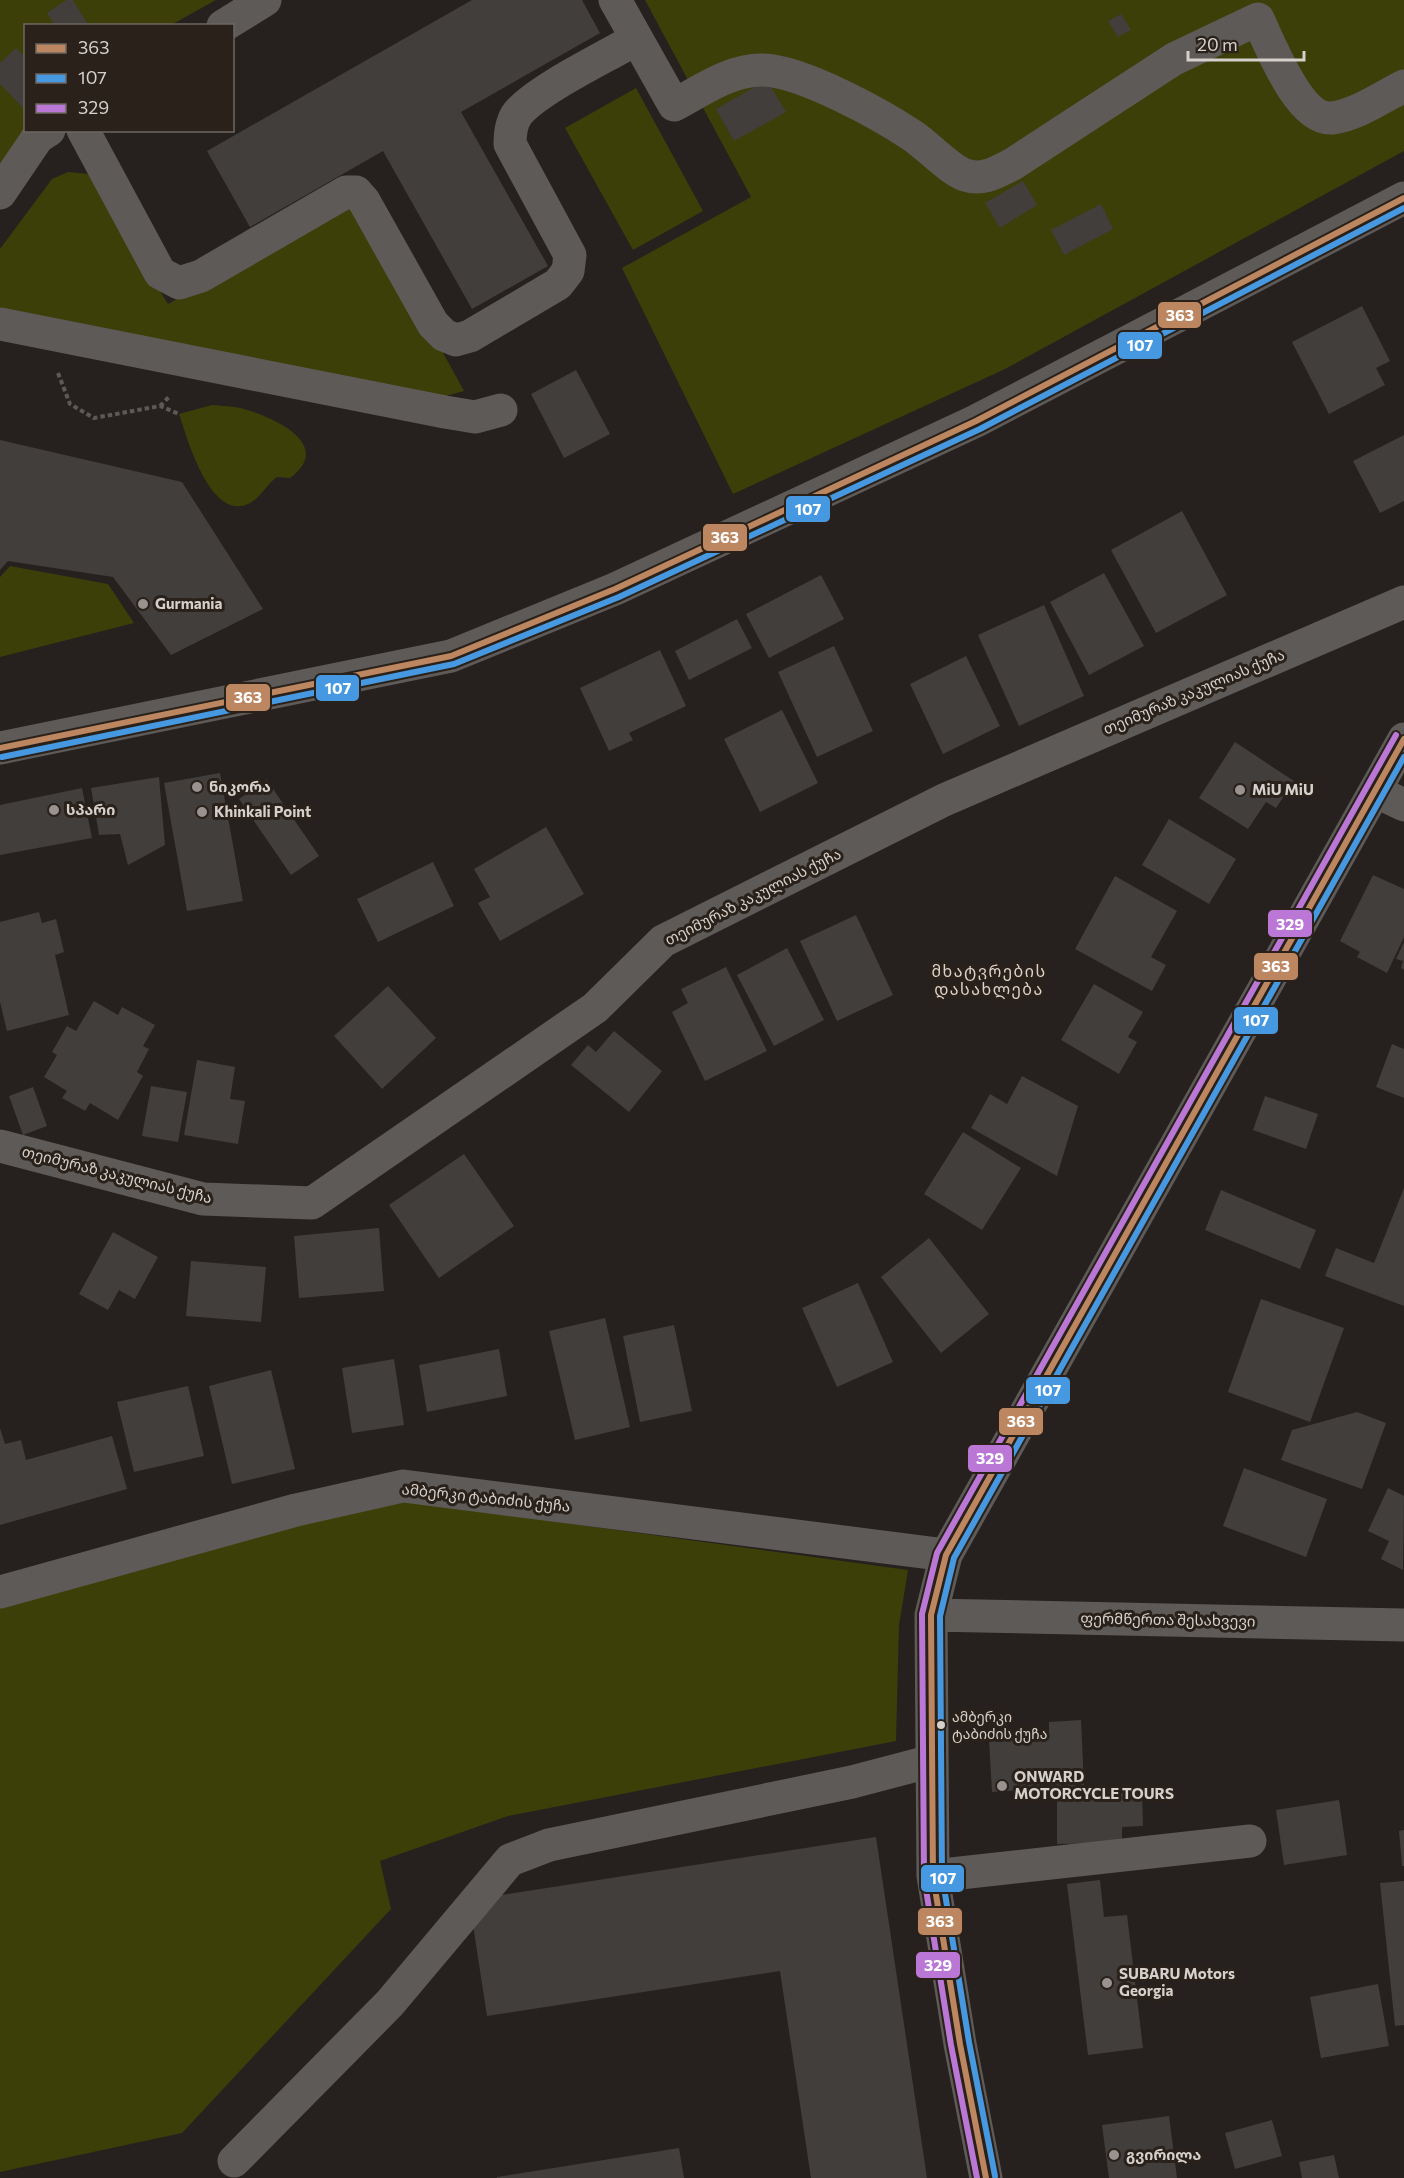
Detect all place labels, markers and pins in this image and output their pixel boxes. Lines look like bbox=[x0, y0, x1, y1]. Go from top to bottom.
place label: Gurmania bbox=[155, 594, 223, 612]
marker: Gurmania bbox=[136, 597, 150, 611]
place label: ნიკორა bbox=[209, 777, 271, 796]
marker: ნიკორა bbox=[190, 780, 204, 794]
place label: MiU MiU bbox=[1252, 780, 1314, 798]
marker: MiU MiU bbox=[1233, 783, 1247, 797]
place label: სპარი bbox=[66, 800, 115, 818]
place label: Khinkali Point bbox=[214, 802, 311, 820]
marker: სპარი bbox=[47, 803, 61, 817]
marker: Khinkali Point bbox=[195, 805, 209, 819]
place label: ამბერკი ტაბიძის ქუჩა bbox=[952, 1708, 1047, 1743]
marker: ამბერკი ტაბიძის ქუჩა bbox=[935, 1719, 947, 1731]
place label: ONWARD MOTORCYCLE TOURS bbox=[1014, 1767, 1174, 1802]
marker: ONWARD MOTORCYCLE TOURS bbox=[995, 1779, 1009, 1793]
place label: SUBARU Motors Georgia bbox=[1119, 1964, 1235, 1999]
marker: SUBARU Motors Georgia bbox=[1100, 1976, 1114, 1990]
place label: გვირილა bbox=[1126, 2145, 1202, 2164]
marker: გვირილა bbox=[1107, 2148, 1121, 2162]

